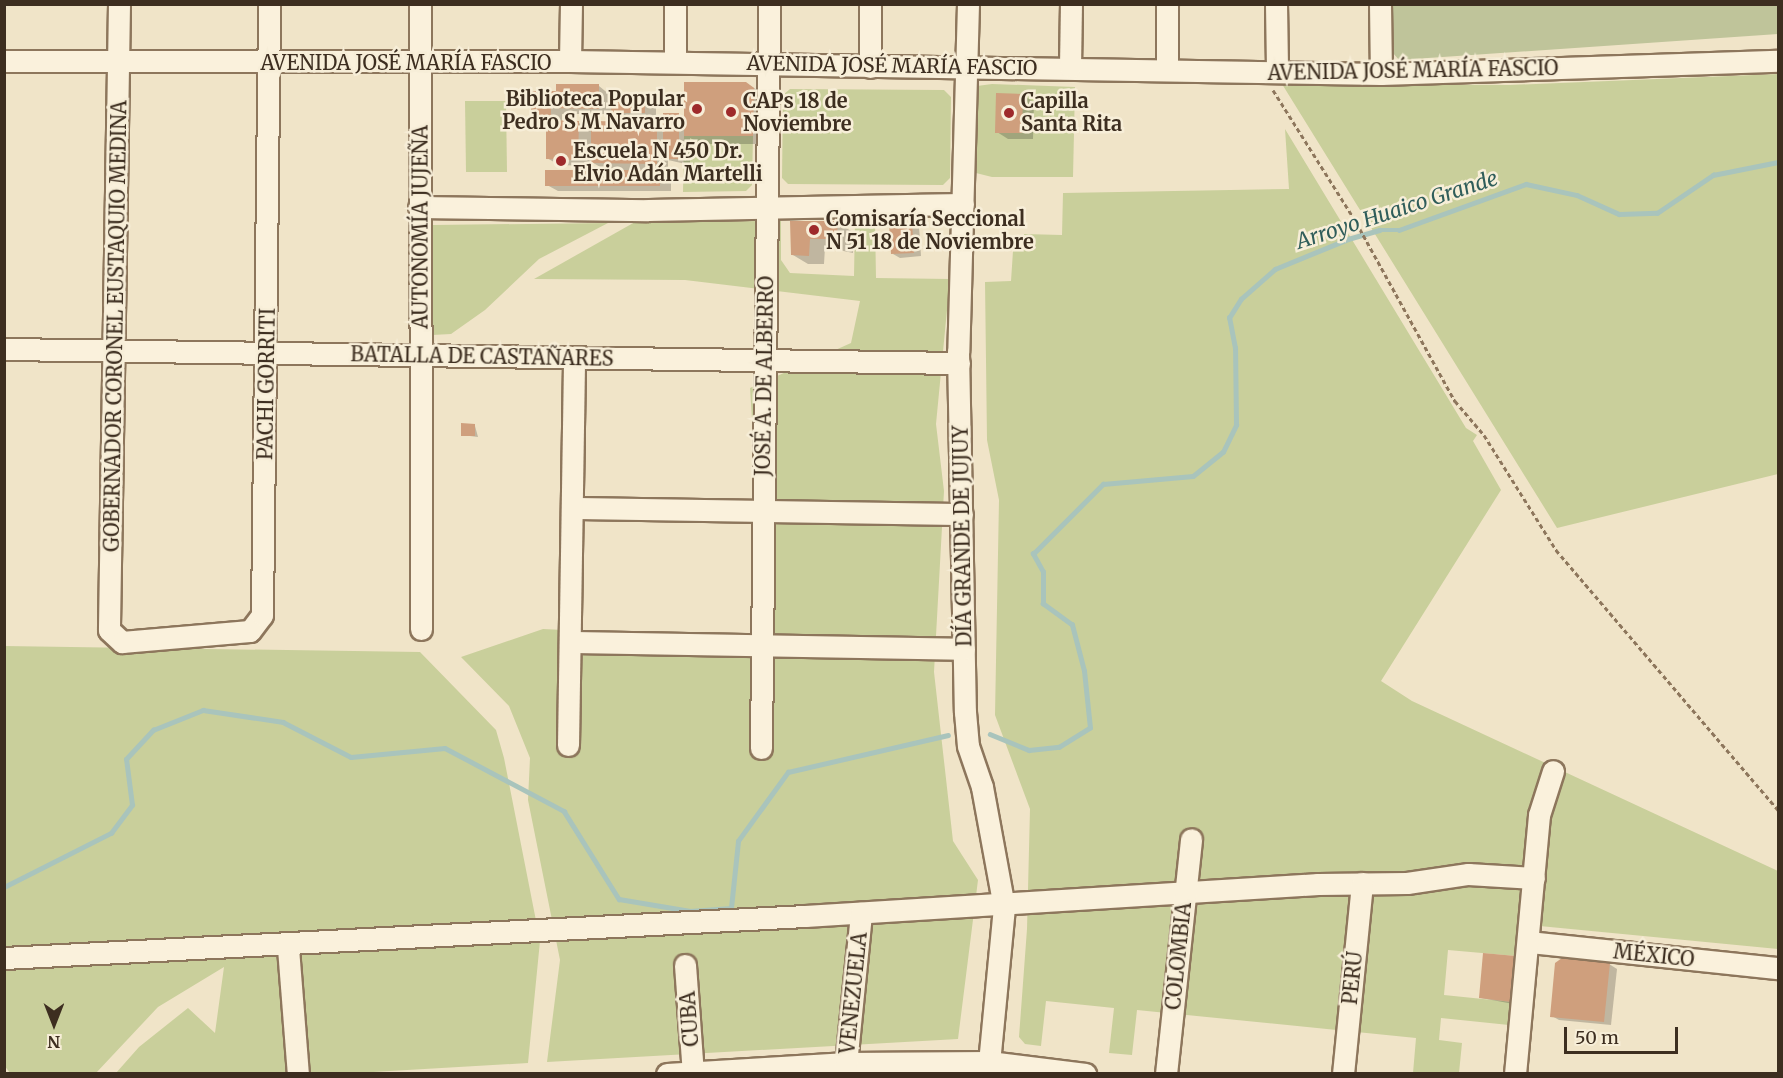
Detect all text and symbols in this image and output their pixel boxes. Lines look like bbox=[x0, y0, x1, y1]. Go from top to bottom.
street label: AVENIDA JOSÉ MARÍA FASCIO bbox=[261, 50, 551, 74]
street label: AVENIDA JOSÉ MARÍA FASCIO bbox=[746, 50, 1038, 80]
street label: AVENIDA JOSÉ MARÍA FASCIO bbox=[1267, 55, 1559, 85]
place label: Biblioteca Popular Pedro S M Navarro bbox=[502, 86, 685, 133]
place label: CAPs 18 de Noviembre bbox=[743, 88, 852, 135]
place label: Capilla Santa Rita bbox=[1021, 89, 1122, 136]
street label: GOBERNADOR CORONEL EUSTAQUIO MEDINA bbox=[99, 100, 131, 552]
marker: Biblioteca Popular Pedro S M Navarro bbox=[690, 102, 704, 116]
marker: CAPs 18 de Noviembre bbox=[724, 105, 738, 119]
marker: Capilla Santa Rita bbox=[1002, 106, 1016, 120]
street label: AUTONOMÍA JUJEÑA bbox=[408, 125, 432, 329]
place label: Escuela N 450 Dr. Elvio Adán Martelli bbox=[573, 138, 763, 185]
marker: Escuela N 450 Dr. Elvio Adán Martelli bbox=[554, 154, 568, 168]
water label: Arroyo Huaico Grande bbox=[1293, 166, 1501, 254]
place label: Comisaría Seccional N 51 18 de Noviembre bbox=[826, 207, 1034, 254]
marker: Comisaría Seccional N 51 18 de Noviembre bbox=[807, 223, 821, 237]
street label: JOSÉ A. DE ALBERRO bbox=[750, 276, 778, 476]
street label: PACHI GORRITI bbox=[253, 308, 279, 460]
street label: BATALLA DE CASTAÑARES bbox=[350, 342, 614, 370]
street label: DÍA GRANDE DE JUJUY bbox=[948, 425, 976, 647]
street label: COLOMBIA bbox=[1160, 901, 1196, 1011]
street label: VENEZUELA bbox=[835, 931, 871, 1055]
street label: MÉXICO bbox=[1612, 939, 1696, 971]
street label: PERÚ bbox=[1337, 950, 1367, 1006]
street label: CUBA bbox=[675, 991, 703, 1047]
north arrow bbox=[24, 994, 84, 1054]
scale bar bbox=[1567, 1015, 1681, 1053]
text: 50 m bbox=[1575, 1026, 1619, 1049]
text: N bbox=[48, 1032, 60, 1052]

